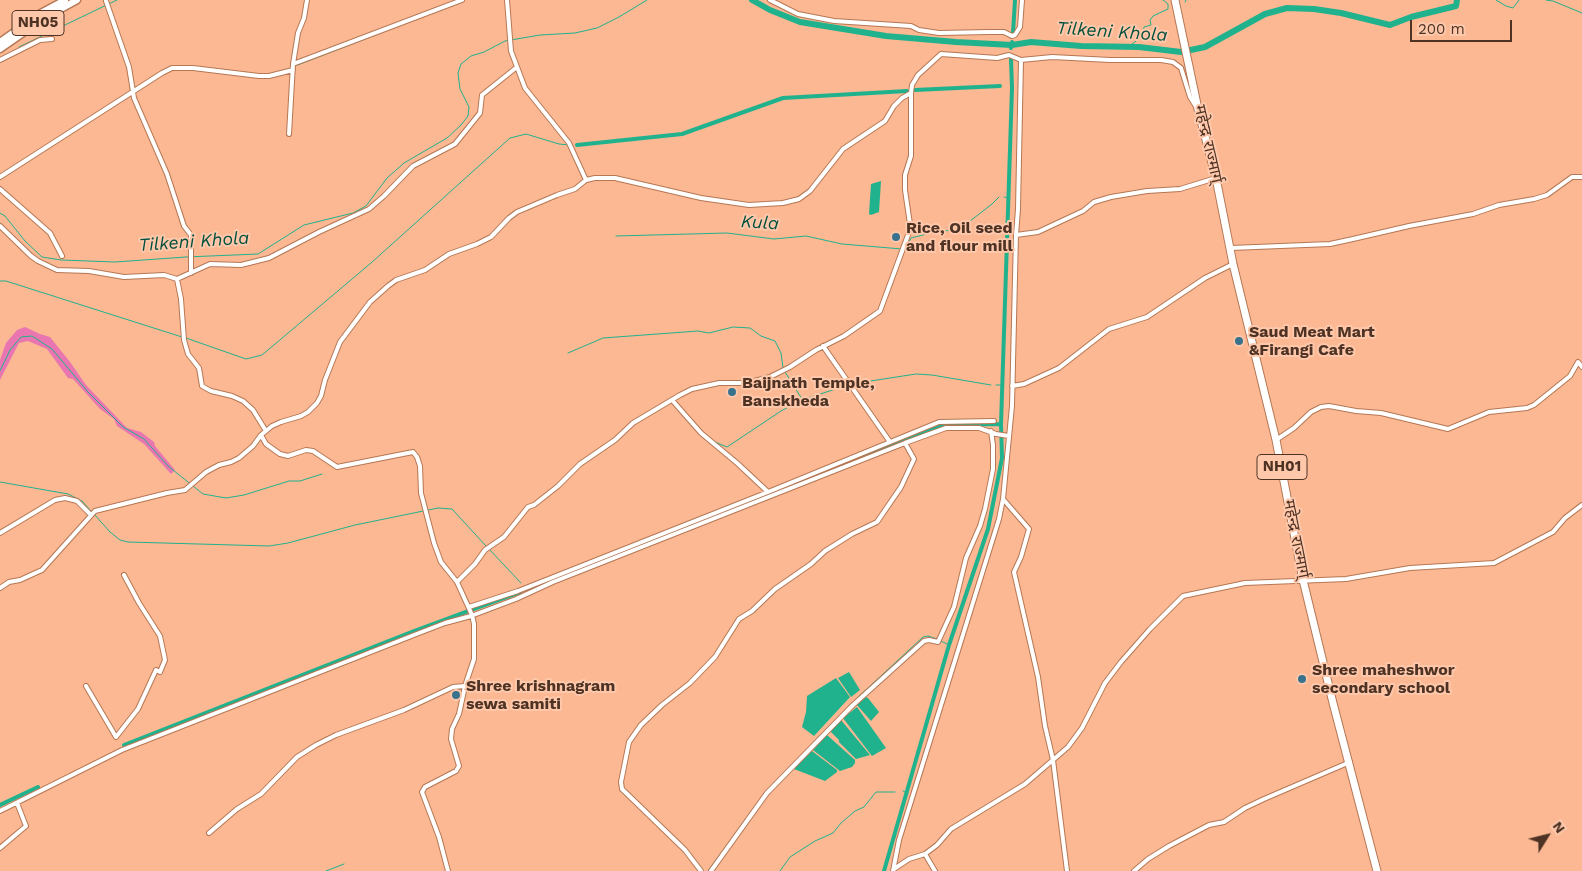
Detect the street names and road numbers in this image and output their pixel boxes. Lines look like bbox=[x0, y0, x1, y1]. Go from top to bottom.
road number: NH05 bbox=[12, 10, 64, 36]
street label: महेन्द्र राज्मार्ग् bbox=[1190, 103, 1226, 185]
road number: NH01 bbox=[1257, 454, 1307, 480]
street label: महेन्द्र राज्मार्ग् bbox=[1279, 498, 1313, 580]

